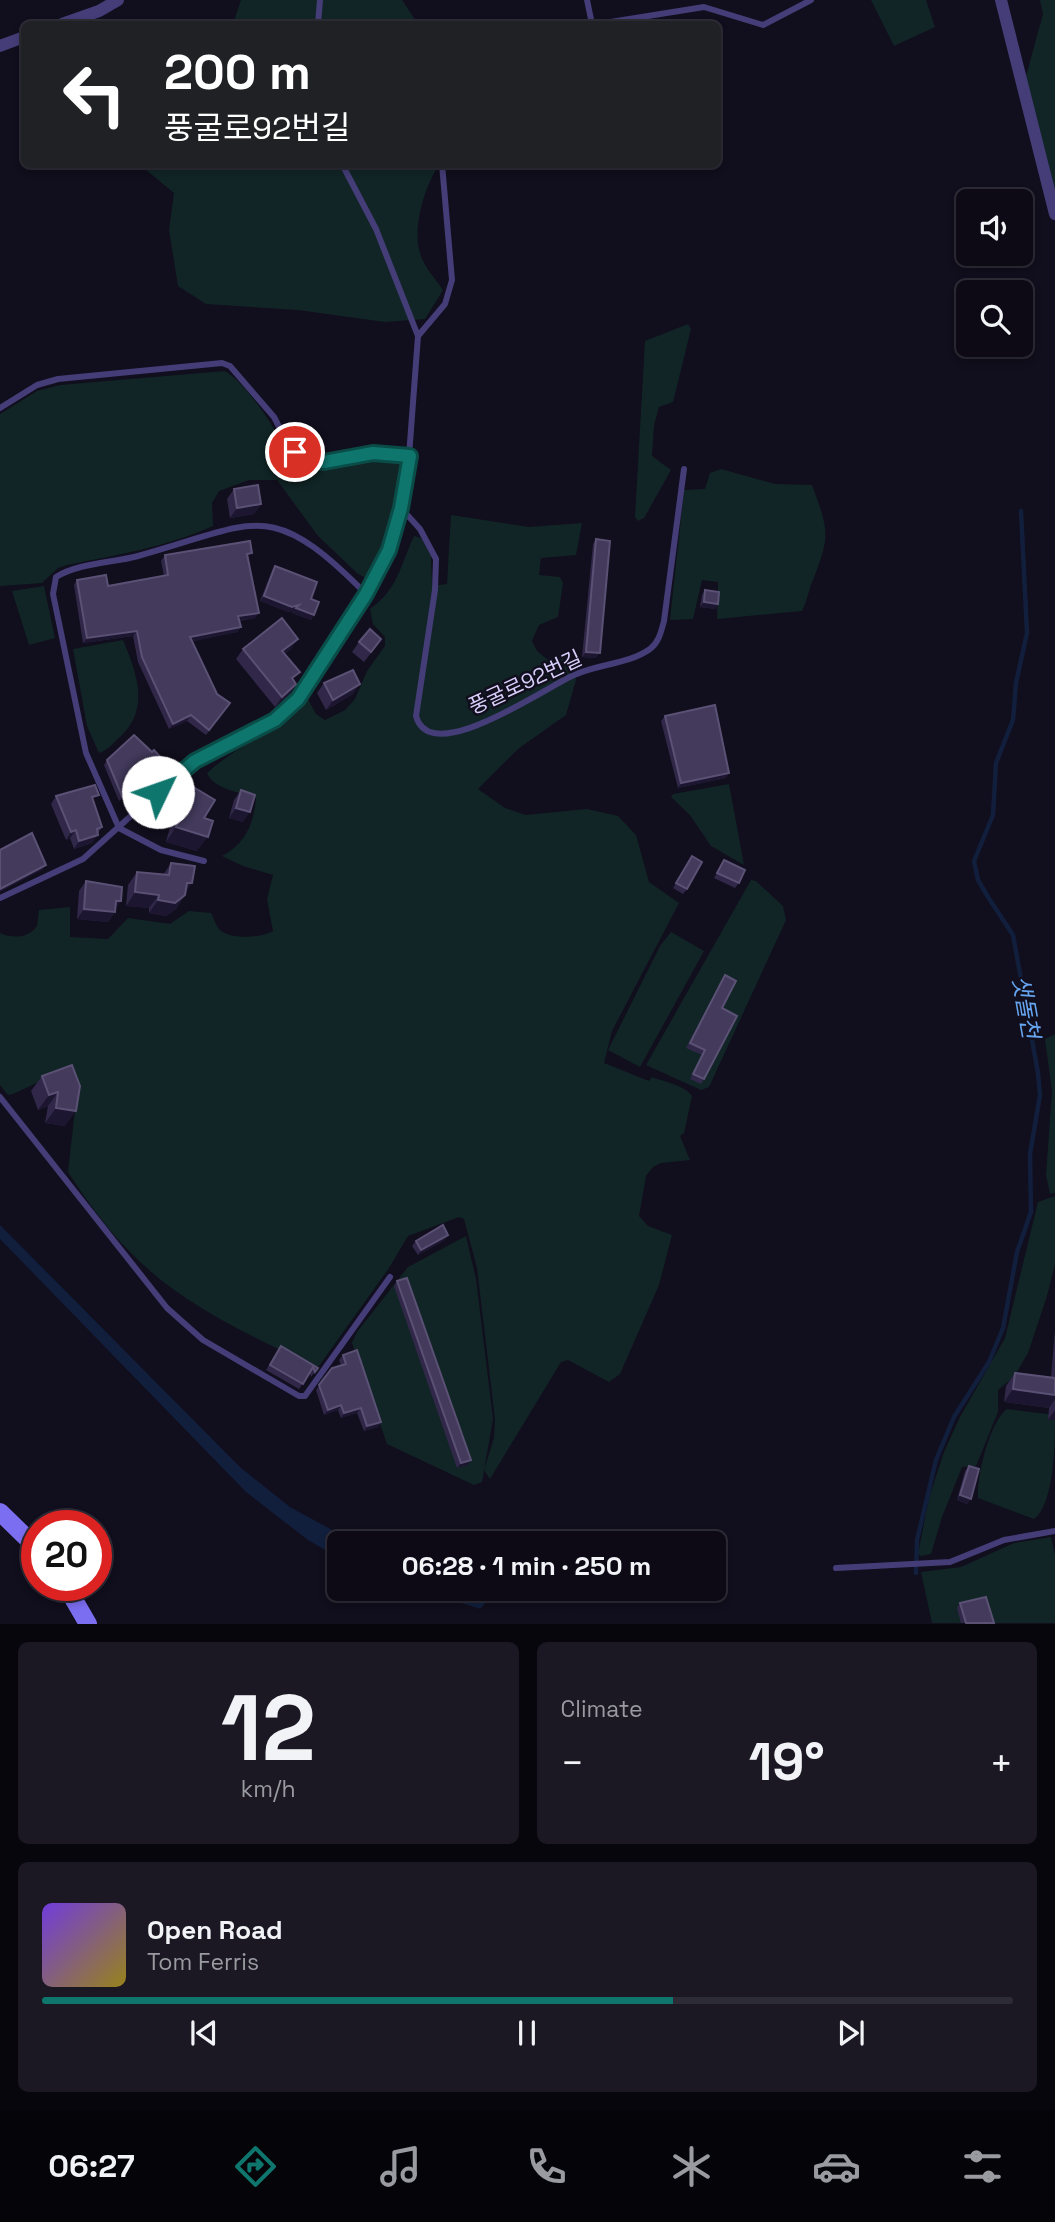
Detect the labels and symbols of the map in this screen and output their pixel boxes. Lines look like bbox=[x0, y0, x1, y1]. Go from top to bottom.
pin bbox=[265, 422, 325, 482]
street label: 풍굴로92번길 bbox=[464, 644, 586, 720]
position arrow bbox=[121, 755, 195, 829]
water label: 샛돌천 bbox=[1006, 973, 1047, 1044]
speed limit sign: 20 bbox=[21, 1510, 112, 1601]

